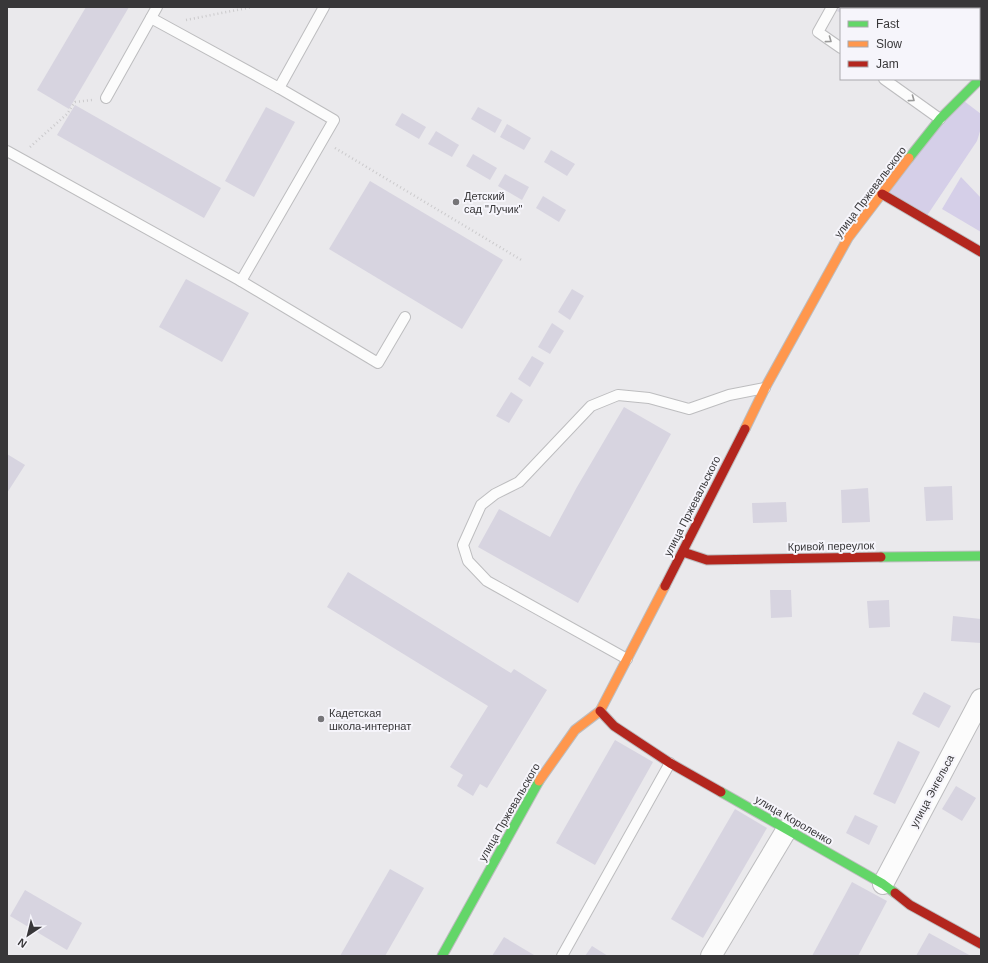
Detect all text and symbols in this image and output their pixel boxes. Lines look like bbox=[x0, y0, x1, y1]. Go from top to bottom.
legend bbox=[840, 8, 980, 80]
text: Fast bbox=[876, 17, 900, 31]
one-way arrow bbox=[825, 35, 832, 42]
text: Slow bbox=[876, 37, 902, 51]
text: Jam bbox=[876, 57, 899, 71]
one-way arrow bbox=[908, 94, 915, 102]
street label: улица Пржевальского bbox=[832, 144, 908, 240]
place label: Детский сад "Лучик" bbox=[464, 190, 523, 215]
marker: Детский сад "Лучик" bbox=[451, 197, 461, 207]
street label: улица Пржевальского bbox=[661, 454, 723, 558]
street label: Кривой переулок bbox=[788, 539, 875, 553]
place label: Кадетская школа-интернат bbox=[329, 707, 411, 732]
marker: Кадетская школа-интернат bbox=[316, 714, 326, 724]
street label: улица Энгельса bbox=[908, 752, 957, 829]
street label: улица Пржевальского bbox=[476, 761, 542, 863]
street label: улица Короленко bbox=[753, 793, 835, 847]
north arrow bbox=[8, 915, 48, 955]
text: N bbox=[16, 936, 29, 950]

